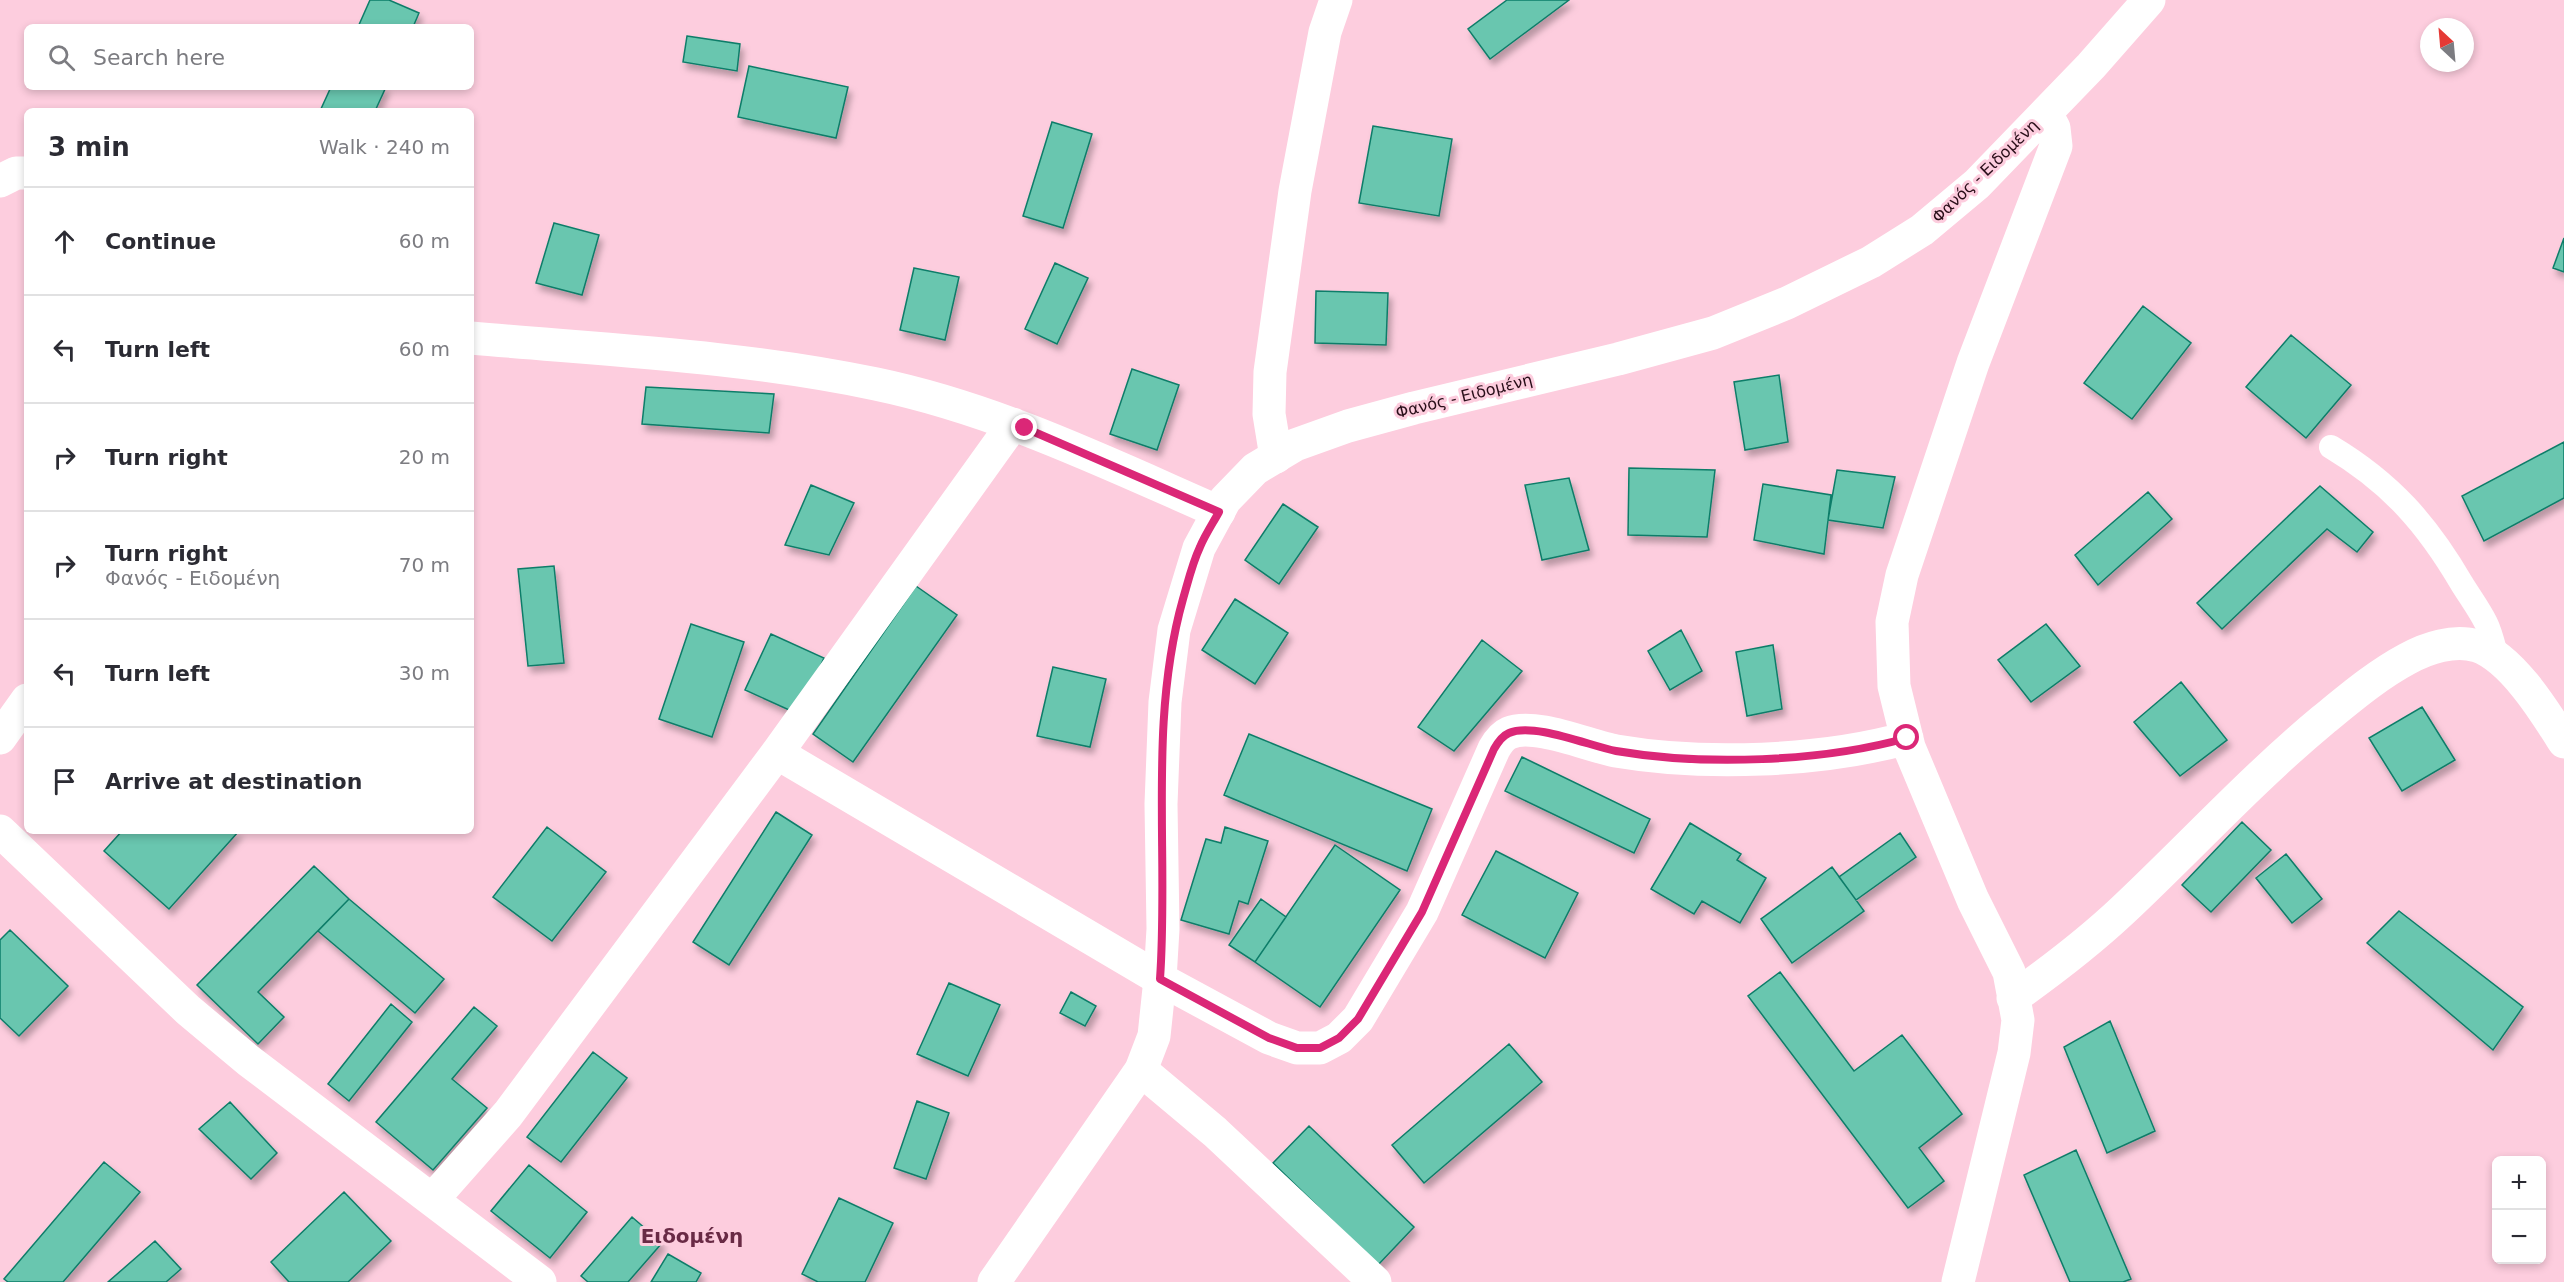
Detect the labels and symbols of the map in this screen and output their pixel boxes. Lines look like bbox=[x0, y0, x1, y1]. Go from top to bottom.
north arrow bbox=[2420, 18, 2474, 72]
street label: Φανός - Ειδομένη bbox=[1928, 115, 2042, 227]
street label: Φανός - Ειδομένη bbox=[1394, 370, 1534, 422]
route end bbox=[1011, 414, 1037, 440]
route start bbox=[1893, 724, 1919, 750]
district label: Ειδομένη bbox=[641, 1224, 743, 1248]

